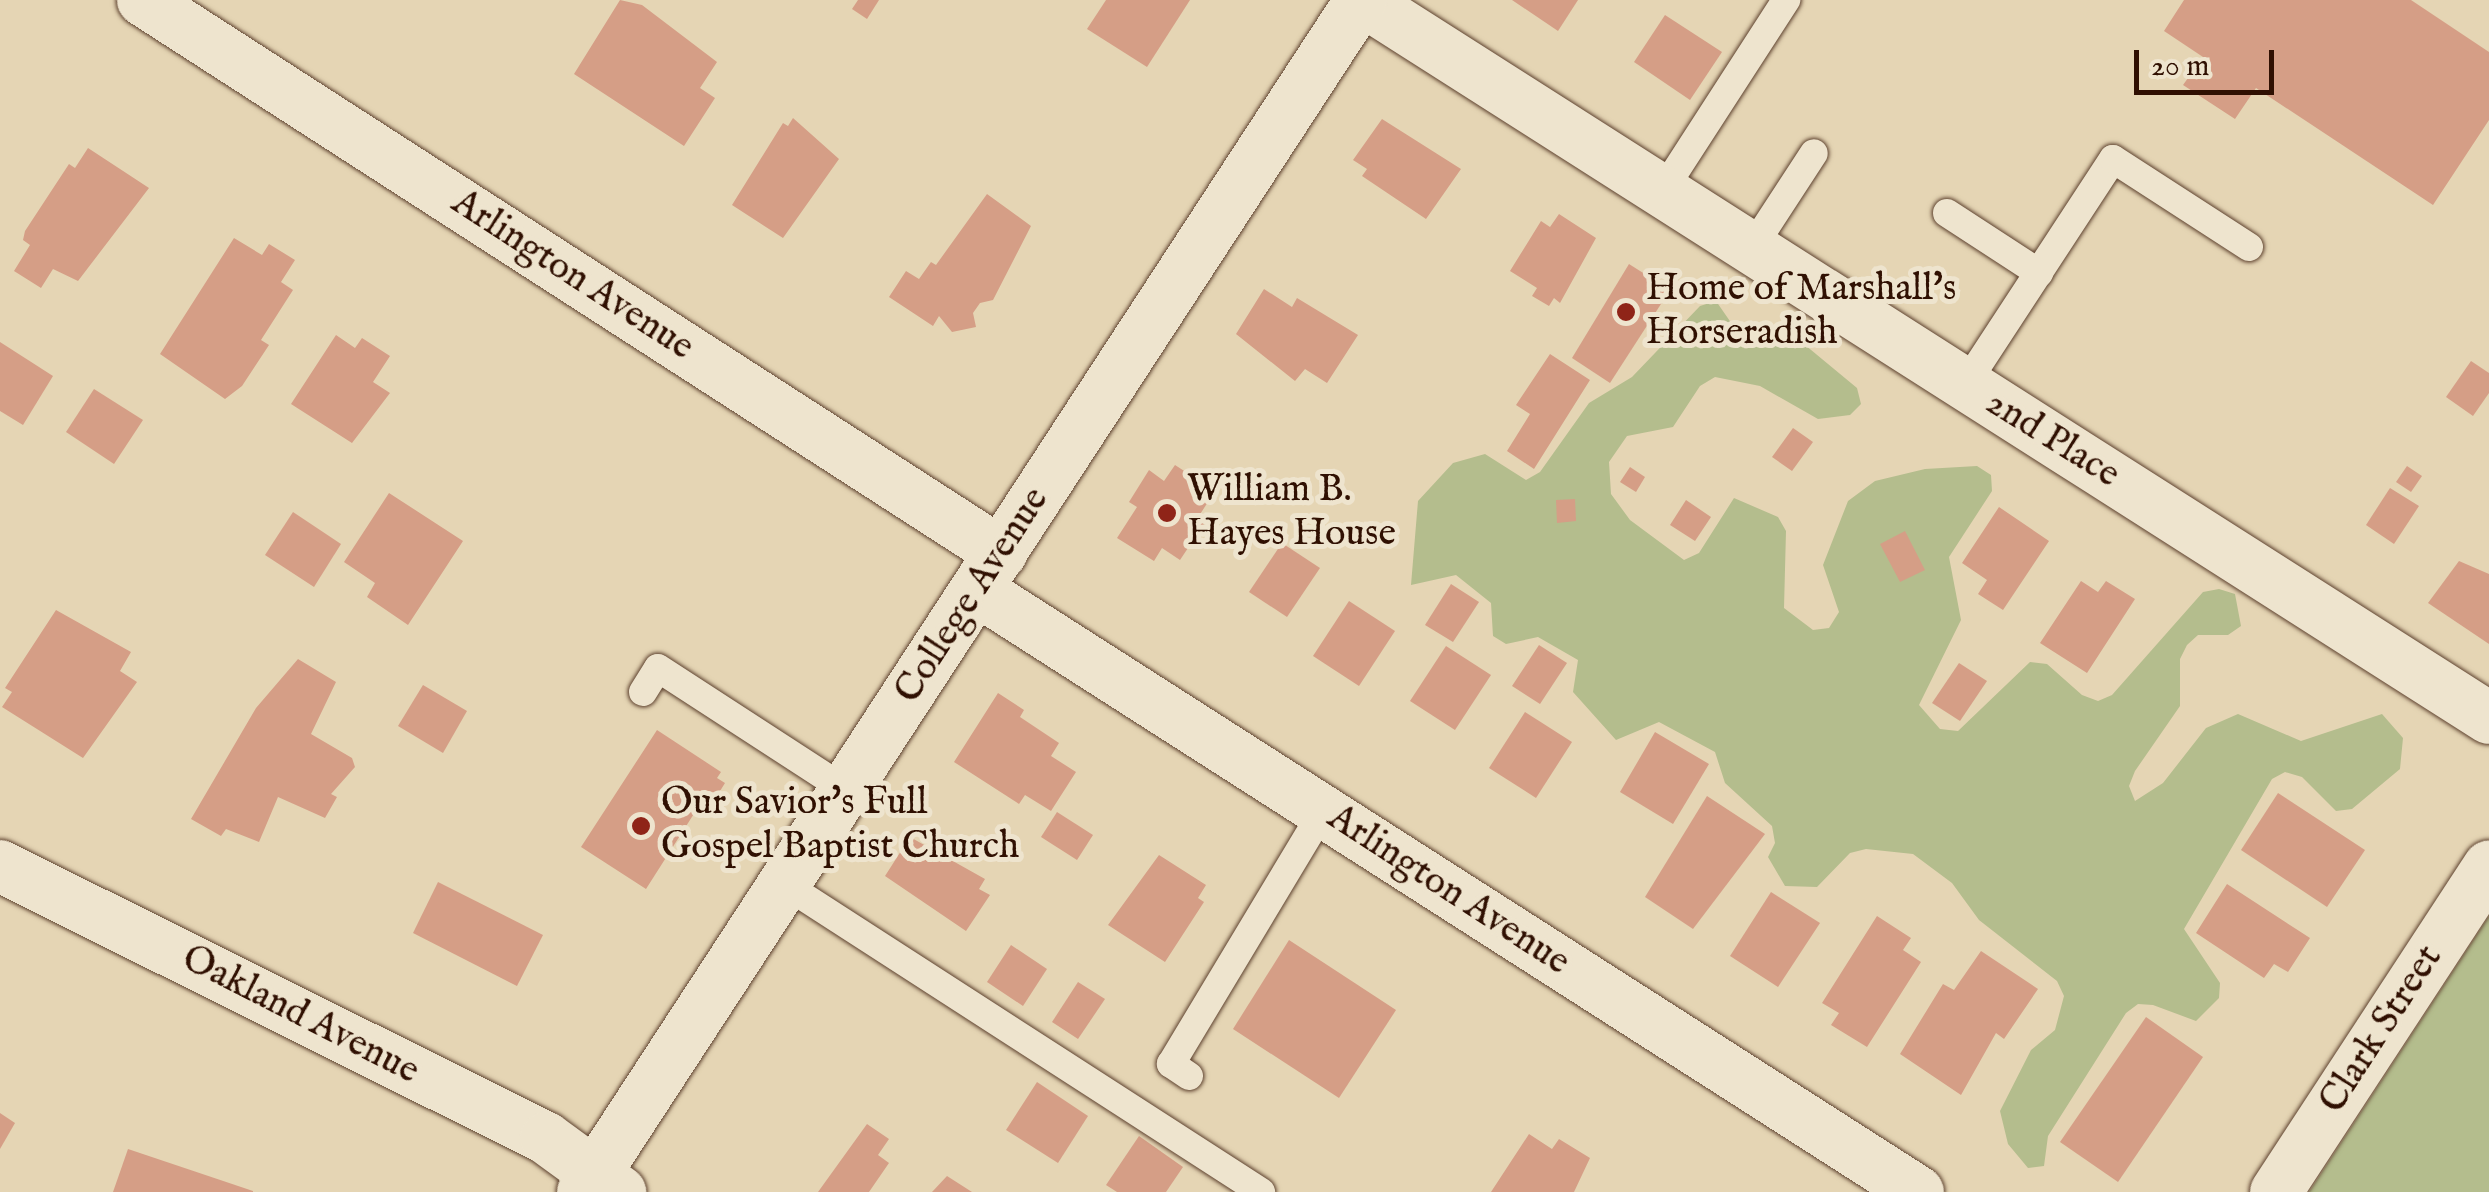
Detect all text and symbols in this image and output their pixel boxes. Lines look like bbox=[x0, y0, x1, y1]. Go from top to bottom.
scale bar bbox=[2139, 30, 2279, 92]
text: 20 m bbox=[2151, 48, 2210, 86]
street label: Arlington Avenue bbox=[443, 181, 701, 371]
place label: Home of Marshall's Horseradish bbox=[1646, 267, 1956, 356]
marker: Home of Marshall's Horseradish bbox=[1615, 301, 1637, 323]
street label: 2nd Place bbox=[1977, 381, 2127, 499]
place label: William B. Hayes House bbox=[1187, 468, 1396, 558]
street label: College Avenue bbox=[886, 480, 1060, 712]
marker: William B. Hayes House bbox=[1156, 502, 1178, 524]
place label: Our Savior's Full Gospel Baptist Church bbox=[661, 781, 1019, 871]
street label: Arlington Avenue bbox=[1319, 796, 1577, 986]
marker: Our Savior's Full Gospel Baptist Church bbox=[630, 815, 652, 837]
street label: Oakland Avenue bbox=[174, 937, 426, 1095]
street label: Clark Street bbox=[2311, 938, 2453, 1122]

